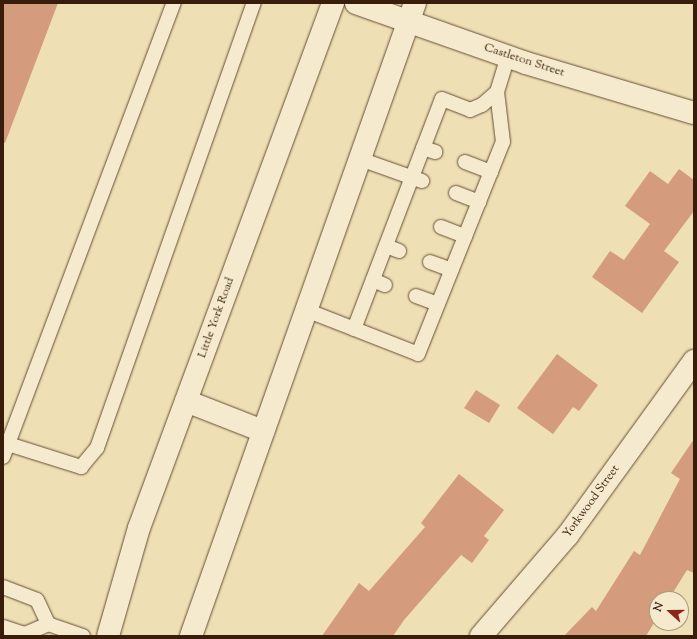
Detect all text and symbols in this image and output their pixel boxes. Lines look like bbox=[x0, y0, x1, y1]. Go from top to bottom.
street label: Castleton Street bbox=[482, 41, 566, 81]
street label: Little York Road bbox=[196, 276, 238, 360]
street label: Yorkwood Street bbox=[561, 463, 623, 541]
north arrow bbox=[649, 591, 689, 631]
text: N bbox=[650, 600, 668, 614]

